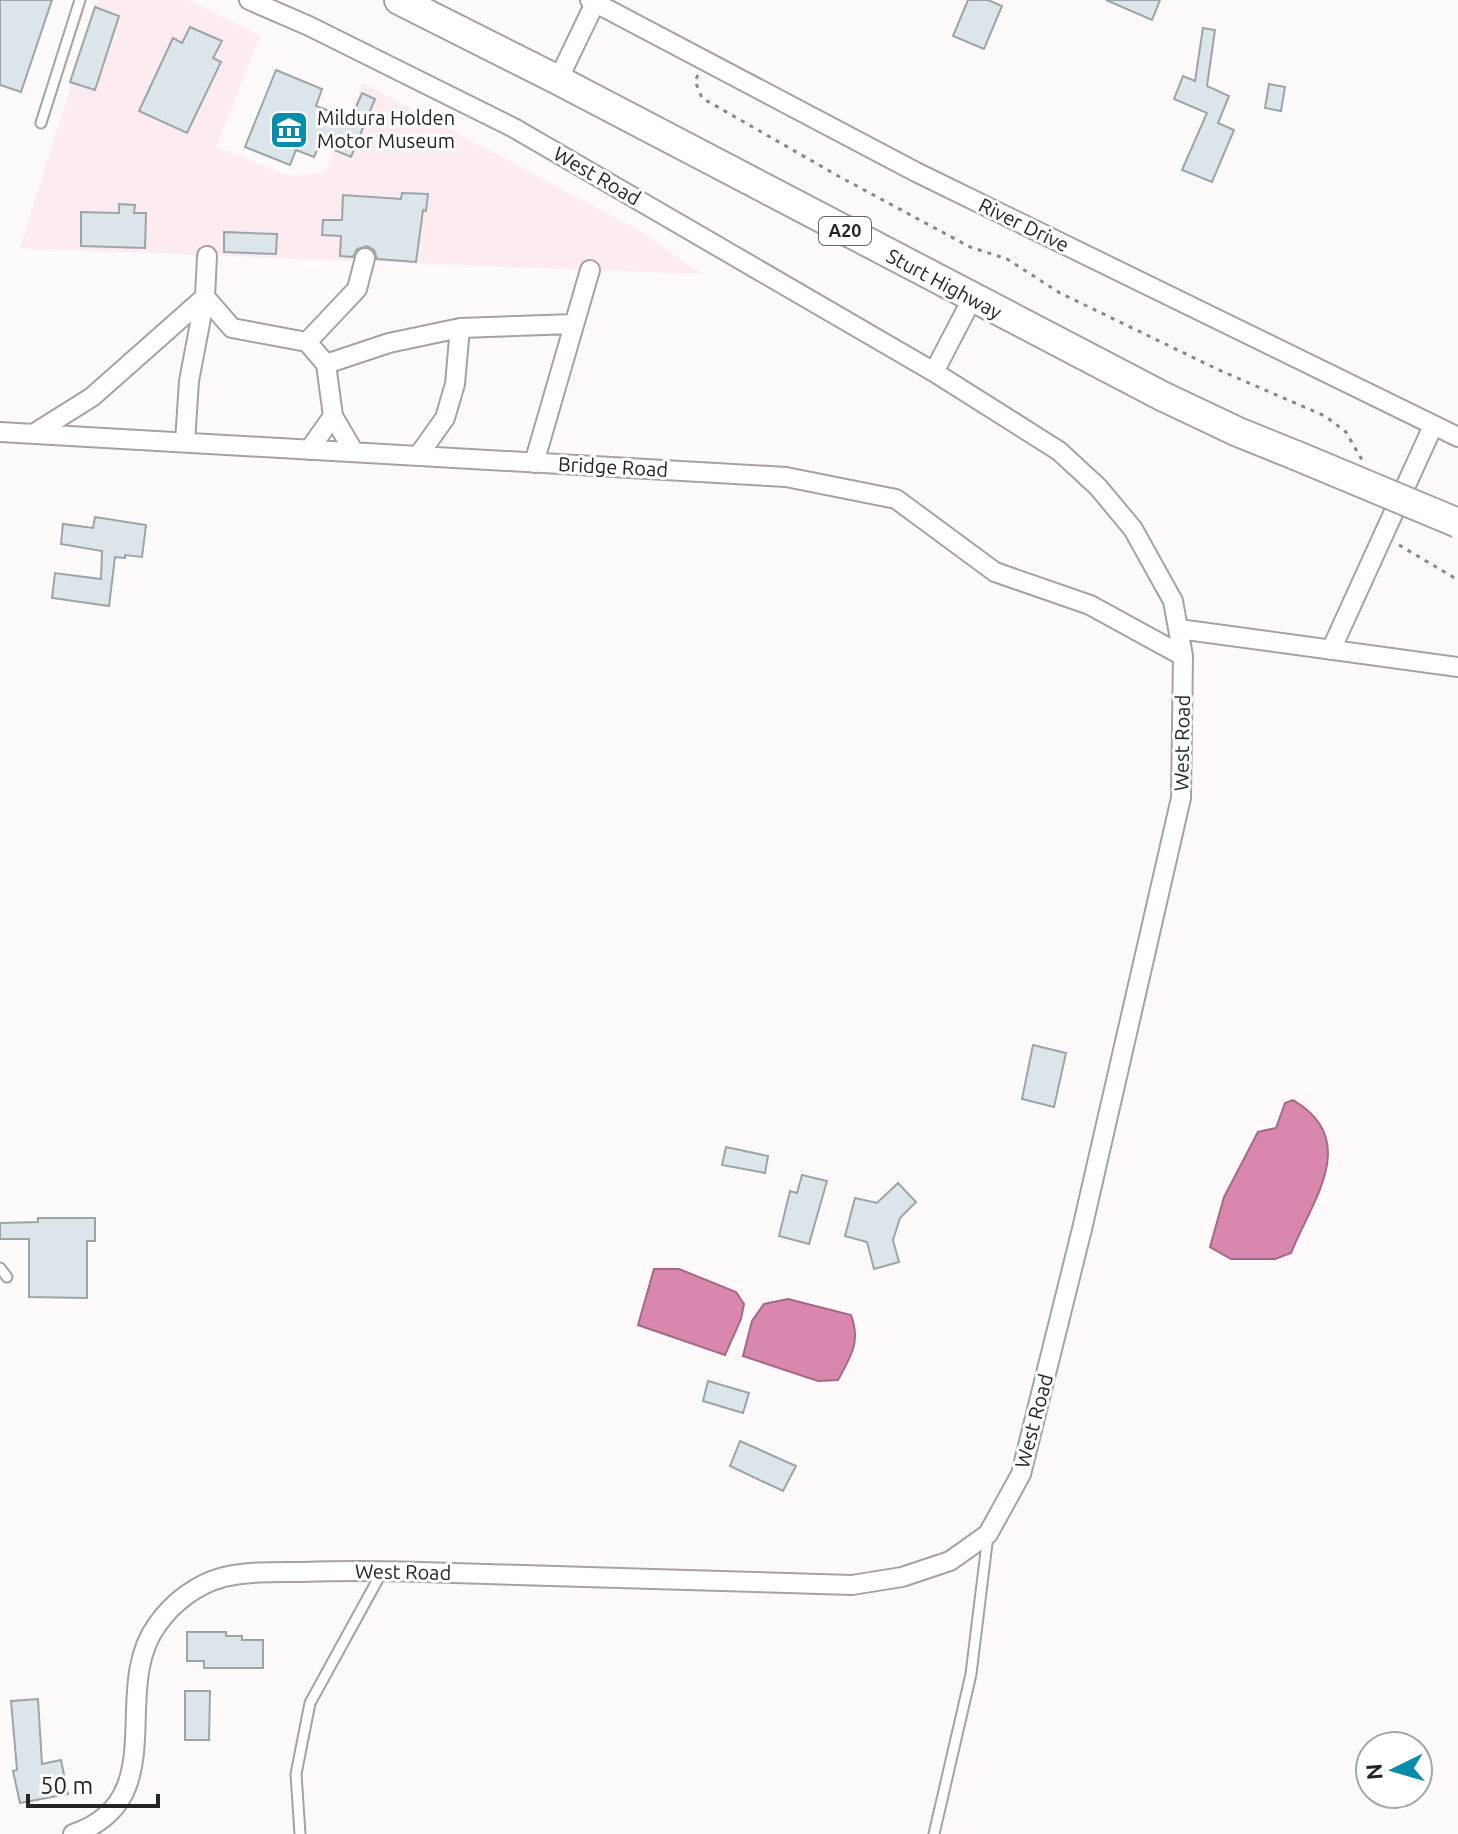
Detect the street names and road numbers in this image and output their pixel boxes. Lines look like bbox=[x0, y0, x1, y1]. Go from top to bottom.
street label: West Road bbox=[550, 141, 645, 210]
street label: River Drive bbox=[975, 193, 1073, 256]
road number: A20 bbox=[819, 217, 871, 245]
street label: Sturt Highway bbox=[883, 244, 1006, 324]
street label: Bridge Road bbox=[557, 452, 669, 481]
street label: West Road bbox=[1169, 695, 1194, 791]
street label: West Road bbox=[1010, 1371, 1057, 1470]
street label: West Road bbox=[355, 1559, 451, 1584]

